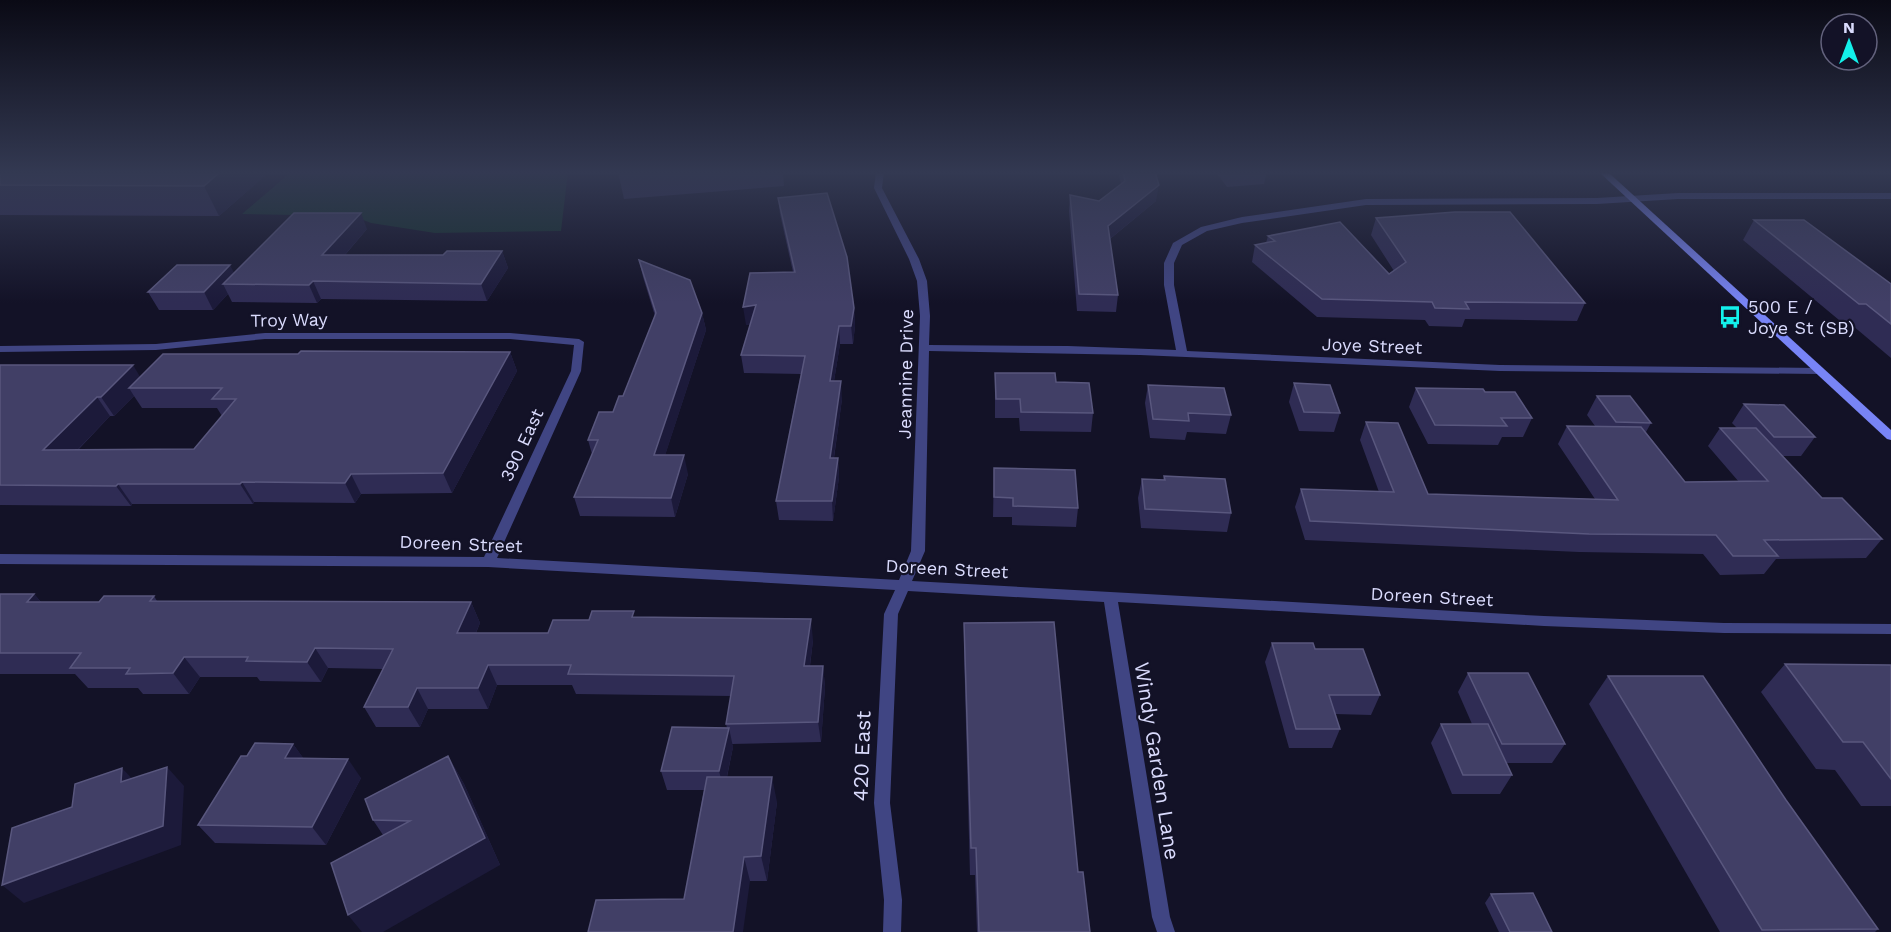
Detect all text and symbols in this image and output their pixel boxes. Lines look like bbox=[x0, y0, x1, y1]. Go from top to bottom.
north arrow bbox=[1819, 12, 1879, 72]
text: N bbox=[1843, 18, 1855, 37]
place label: 500 E / Joye St (SB) bbox=[1748, 296, 1854, 338]
bus stop icon: 500 E / Joye St (SB) bbox=[1717, 304, 1743, 330]
street label: Troy Way bbox=[250, 308, 329, 331]
street label: Jeannine Drive bbox=[894, 309, 917, 439]
street label: Joye Street bbox=[1321, 333, 1423, 358]
street label: 390 East bbox=[496, 405, 548, 484]
street label: Doreen Street bbox=[399, 531, 523, 556]
street label: Doreen Street bbox=[885, 555, 1009, 582]
street label: Doreen Street bbox=[1370, 583, 1494, 610]
street label: Windy Garden Lane bbox=[1130, 660, 1185, 862]
street label: 420 East bbox=[847, 710, 876, 802]

